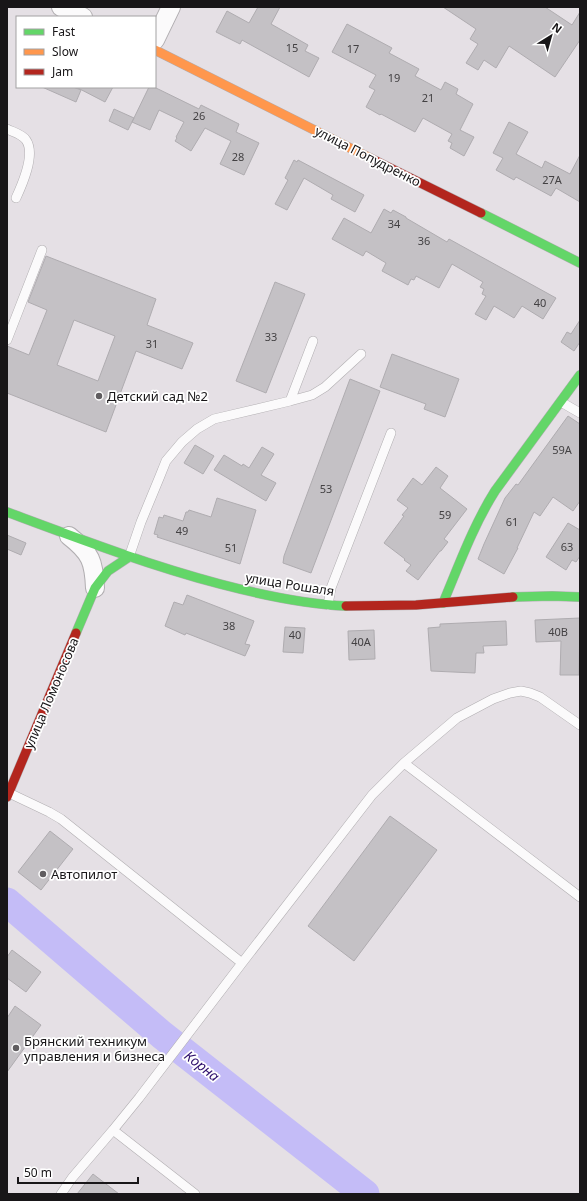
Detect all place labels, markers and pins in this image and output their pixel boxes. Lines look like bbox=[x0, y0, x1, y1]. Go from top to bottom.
place label: Детский сад №2 bbox=[107, 387, 208, 405]
marker: Детский сад №2 bbox=[94, 391, 104, 401]
place label: Автопилот bbox=[51, 865, 117, 883]
marker: Автопилот bbox=[38, 869, 48, 879]
place label: Брянский техникум управления и бизнеса bbox=[24, 1032, 165, 1065]
marker: Брянский техникум управления и бизнеса bbox=[11, 1043, 21, 1053]

